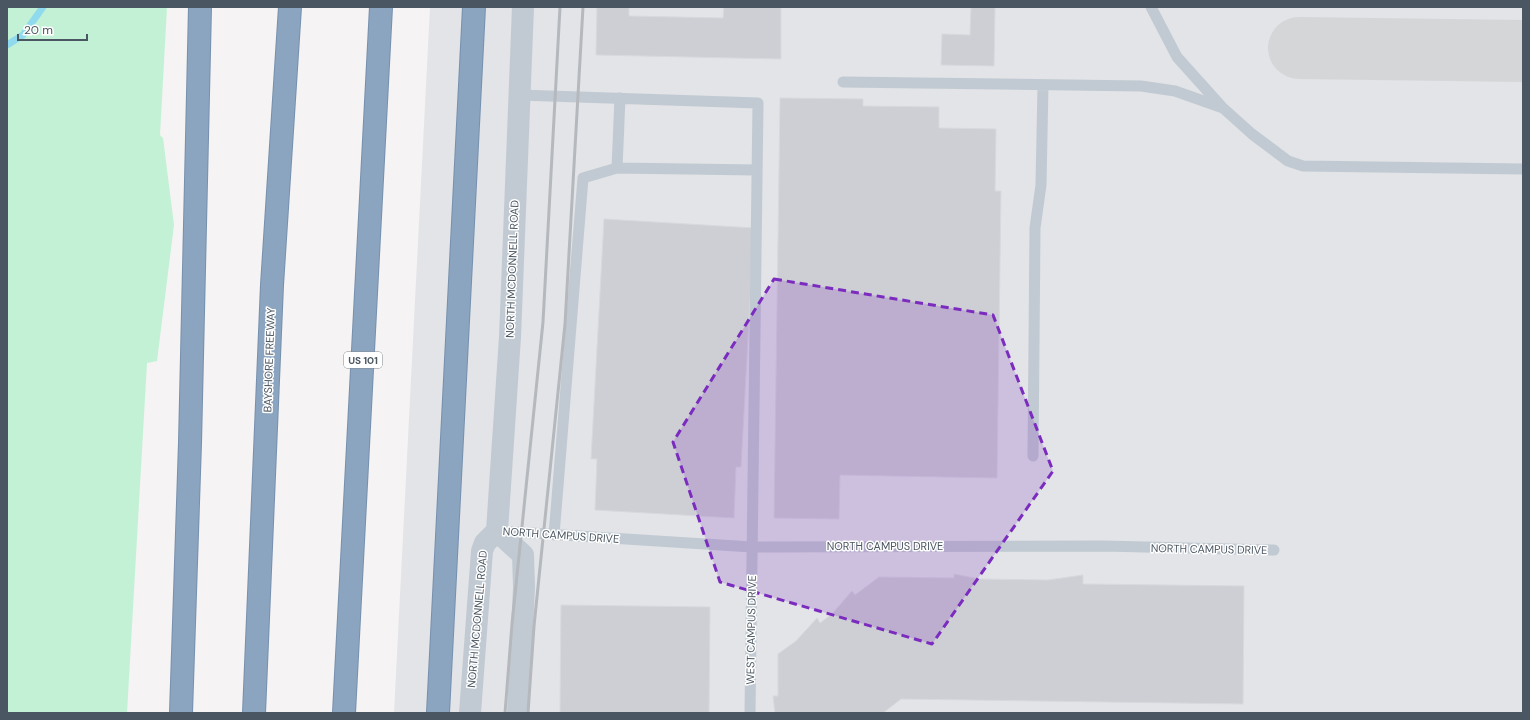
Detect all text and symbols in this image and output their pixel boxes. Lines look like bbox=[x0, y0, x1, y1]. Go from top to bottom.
scale bar bbox=[18, 16, 87, 42]
text: 20 m bbox=[24, 22, 53, 38]
street label: NORTH MCDONNELL ROAD bbox=[503, 199, 521, 338]
street label: BAYSHORE FREEWAY bbox=[260, 307, 278, 413]
road number: US 101 bbox=[344, 352, 382, 368]
street label: NORTH CAMPUS DRIVE bbox=[502, 524, 620, 546]
street label: NORTH CAMPUS DRIVE bbox=[827, 539, 943, 553]
street label: NORTH CAMPUS DRIVE bbox=[1151, 541, 1267, 557]
street label: NORTH MCDONNELL ROAD bbox=[464, 549, 490, 688]
street label: WEST CAMPUS DRIVE bbox=[743, 575, 759, 685]

